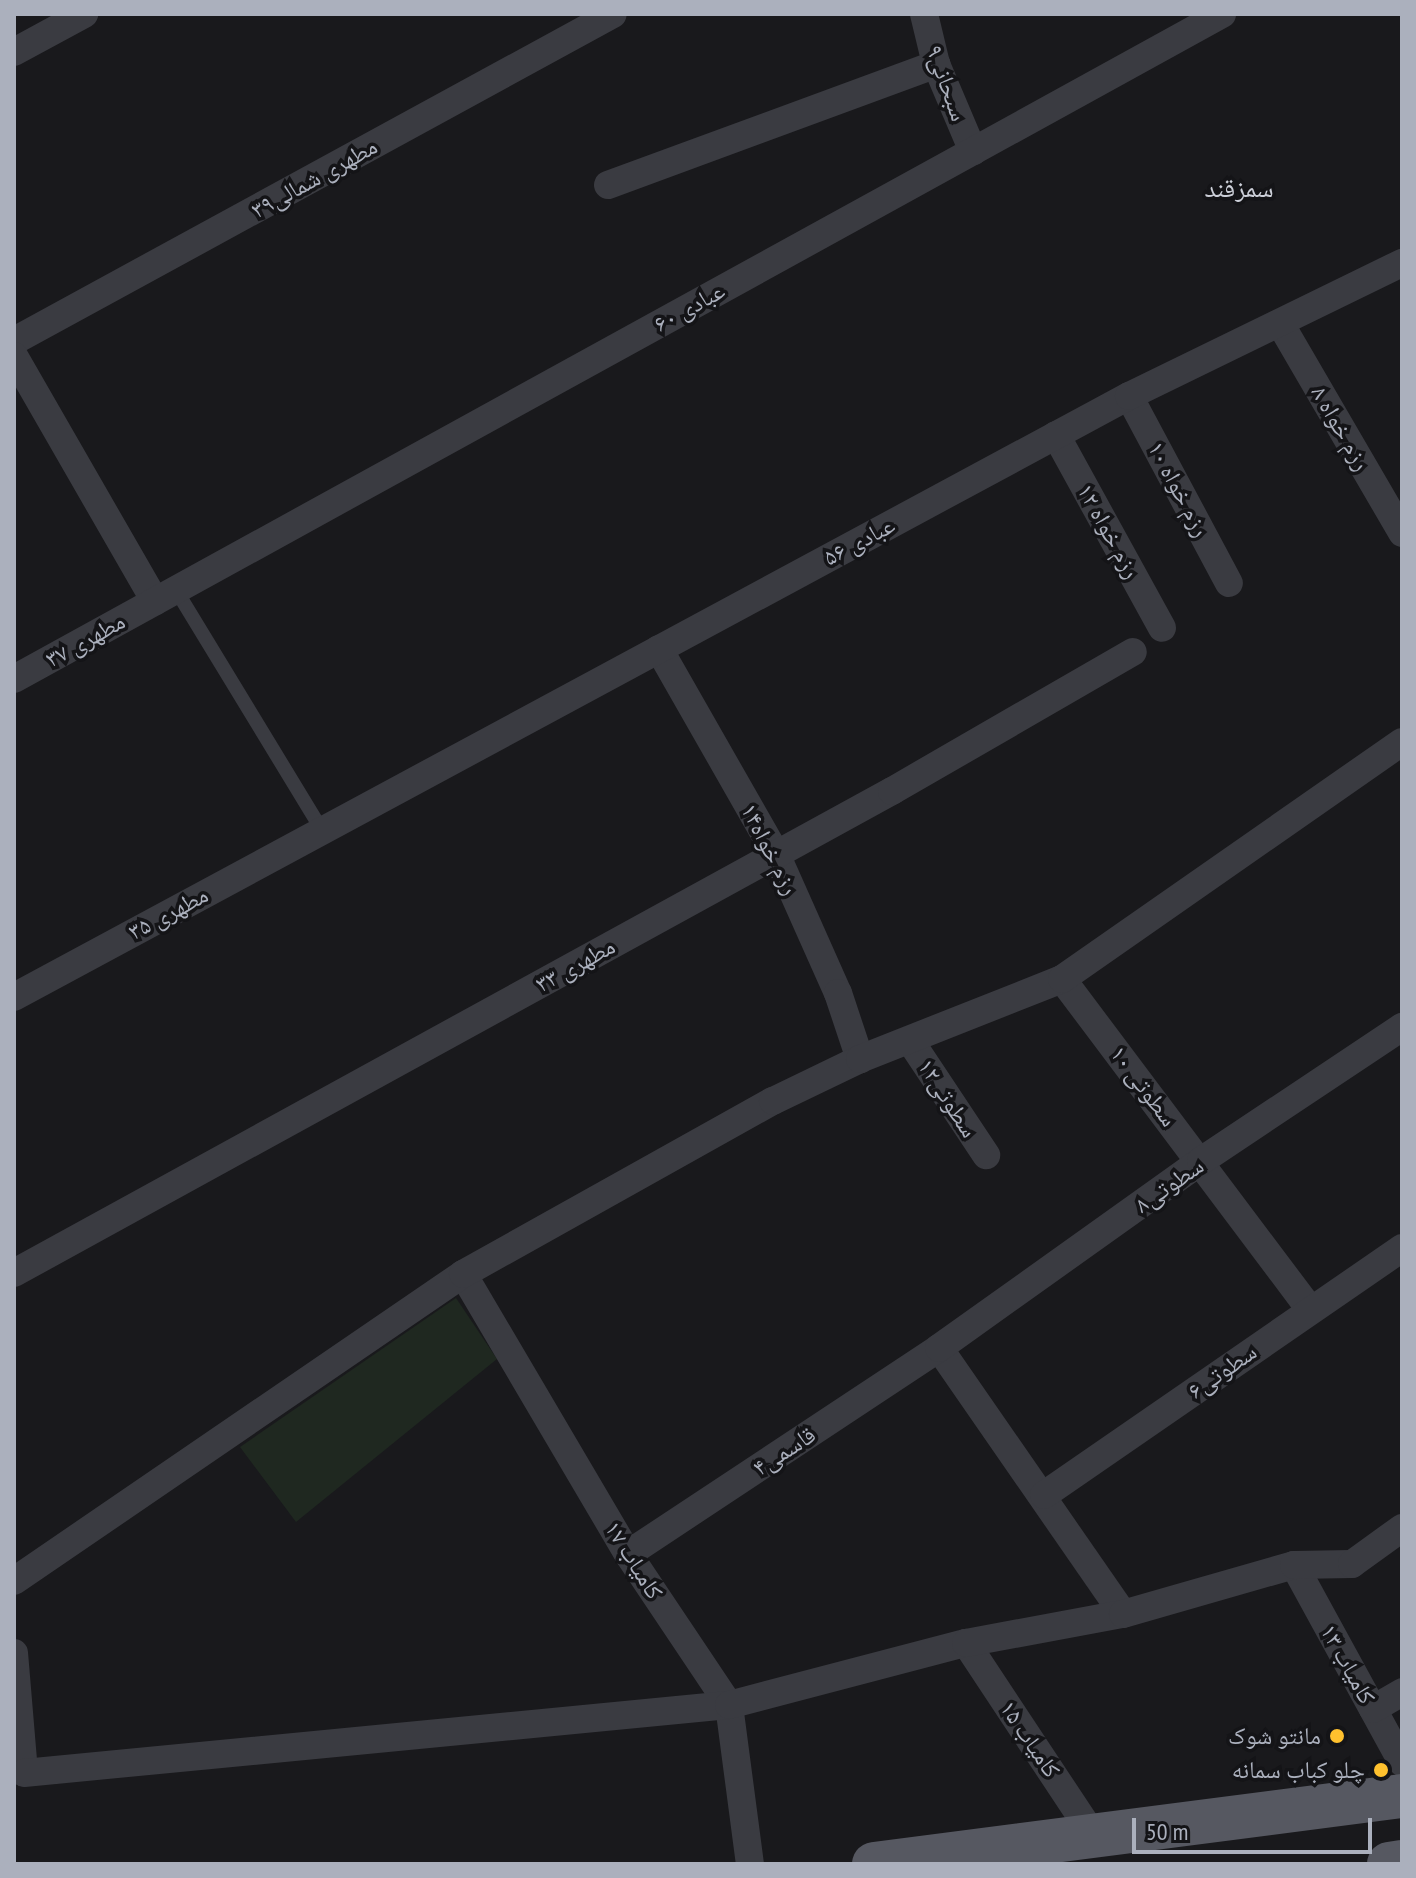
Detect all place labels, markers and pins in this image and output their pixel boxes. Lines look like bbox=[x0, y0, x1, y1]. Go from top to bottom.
place label: مانتو شوک bbox=[1228, 1722, 1321, 1750]
marker: مانتو شوک bbox=[1328, 1727, 1346, 1745]
place label: چلو کباب سمانه bbox=[1232, 1756, 1365, 1784]
marker: چلو کباب سمانه bbox=[1372, 1761, 1390, 1779]

